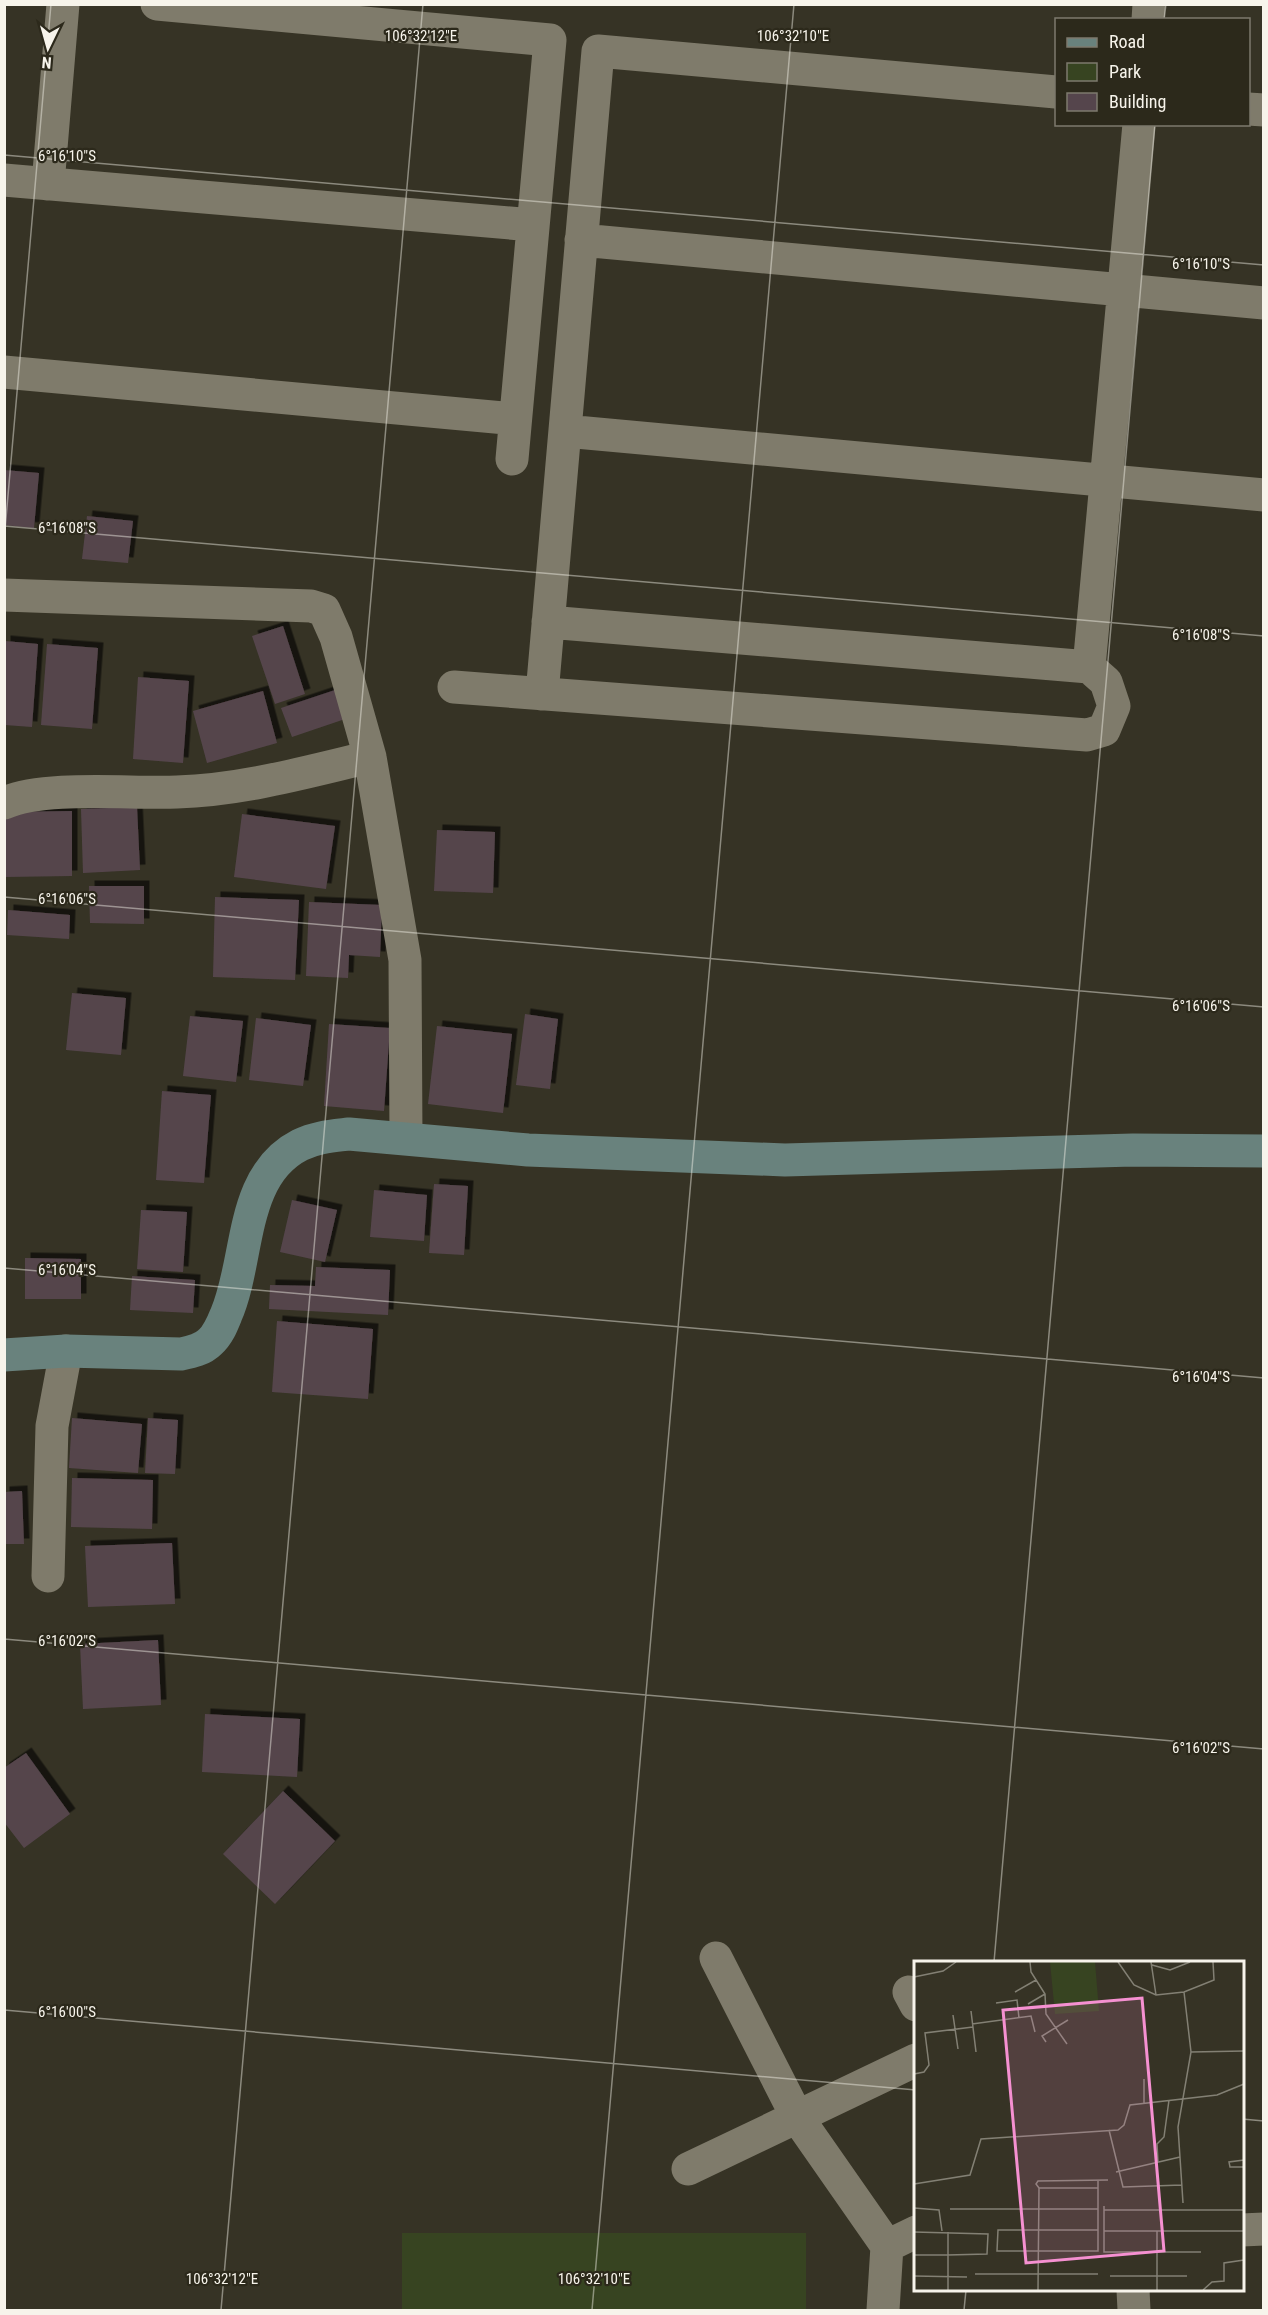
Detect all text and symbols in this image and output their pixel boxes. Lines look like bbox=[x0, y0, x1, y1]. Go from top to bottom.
north arrow bbox=[18, 18, 78, 78]
legend bbox=[1055, 18, 1250, 126]
text: 106°32'12"E bbox=[385, 27, 457, 45]
text: 106°32'10"E bbox=[757, 27, 829, 45]
text: Road bbox=[1109, 31, 1145, 52]
text: N bbox=[41, 53, 52, 72]
text: Park bbox=[1109, 61, 1141, 82]
text: Building bbox=[1109, 91, 1166, 112]
text: 6°16'10"S bbox=[38, 147, 96, 165]
text: 6°16'10"S bbox=[1172, 255, 1230, 273]
text: 6°16'08"S bbox=[38, 519, 96, 537]
text: 6°16'08"S bbox=[1172, 626, 1230, 644]
text: 6°16'06"S bbox=[38, 890, 96, 908]
text: 6°16'06"S bbox=[1172, 997, 1230, 1015]
text: 6°16'04"S bbox=[38, 1261, 96, 1279]
text: 6°16'04"S bbox=[1172, 1368, 1230, 1386]
text: 6°16'02"S bbox=[38, 1632, 96, 1650]
text: 6°16'02"S bbox=[1172, 1739, 1230, 1757]
inset map bbox=[914, 1961, 1244, 2291]
text: 6°16'00"S bbox=[38, 2003, 96, 2021]
text: 106°32'12"E bbox=[186, 2270, 258, 2288]
text: 106°32'10"E bbox=[558, 2270, 630, 2288]

